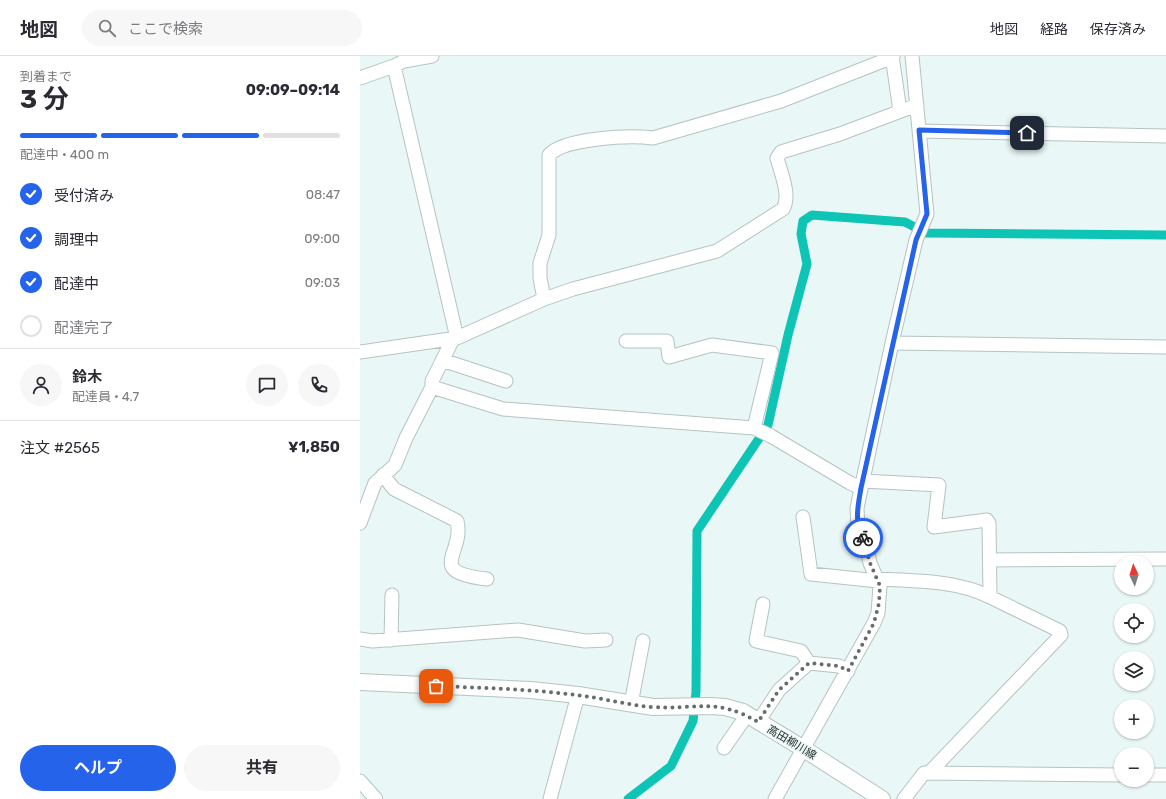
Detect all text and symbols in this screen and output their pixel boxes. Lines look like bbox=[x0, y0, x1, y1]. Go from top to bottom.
search box bbox=[82, 10, 362, 46]
icon: search bbox=[96, 17, 118, 39]
text: 地図 bbox=[20, 18, 58, 41]
text: ここで検索 bbox=[128, 20, 203, 38]
text: 地図 bbox=[990, 21, 1018, 38]
text: 経路 bbox=[1040, 21, 1068, 38]
text: 保存済み bbox=[1090, 21, 1146, 38]
text: 到着まで bbox=[20, 69, 72, 84]
text: 09:09–09:14 bbox=[246, 81, 340, 99]
text: 3 分 bbox=[20, 84, 69, 115]
pin bbox=[1010, 116, 1044, 150]
icon: home bbox=[1016, 122, 1038, 144]
text: 配達中 · 400 m bbox=[20, 147, 109, 162]
icon: check bbox=[20, 183, 42, 205]
text: 受付済み bbox=[54, 187, 114, 205]
text: 08:47 bbox=[306, 187, 340, 202]
icon: check bbox=[20, 227, 42, 249]
text: 調理中 bbox=[54, 231, 99, 249]
text: 09:00 bbox=[304, 231, 340, 246]
icon: check bbox=[20, 271, 42, 293]
text: 配達中 bbox=[54, 275, 99, 293]
text: 09:03 bbox=[305, 275, 340, 290]
text: 配達完了 bbox=[54, 319, 114, 337]
button: person bbox=[20, 364, 62, 406]
button: chat bbox=[246, 364, 288, 406]
button: phone bbox=[298, 364, 340, 406]
text: 鈴木 bbox=[72, 368, 102, 386]
text: 配達員 · 4.7 bbox=[72, 389, 139, 404]
text: ¥1,850 bbox=[288, 438, 340, 456]
text: 注文 #2565 bbox=[20, 439, 100, 457]
courier bbox=[843, 518, 883, 558]
icon: bike bbox=[852, 527, 874, 549]
north arrow bbox=[1114, 555, 1154, 595]
map controls bbox=[1114, 555, 1154, 787]
button: locate bbox=[1114, 603, 1154, 643]
button: layers bbox=[1114, 651, 1154, 691]
pin bbox=[419, 669, 453, 703]
icon: bag bbox=[425, 675, 447, 697]
button: + bbox=[1114, 699, 1154, 739]
street label: 高田柳川線 bbox=[765, 723, 819, 762]
button: ヘルプ bbox=[20, 745, 176, 791]
button: 共有 bbox=[184, 745, 340, 791]
button: − bbox=[1114, 747, 1154, 787]

